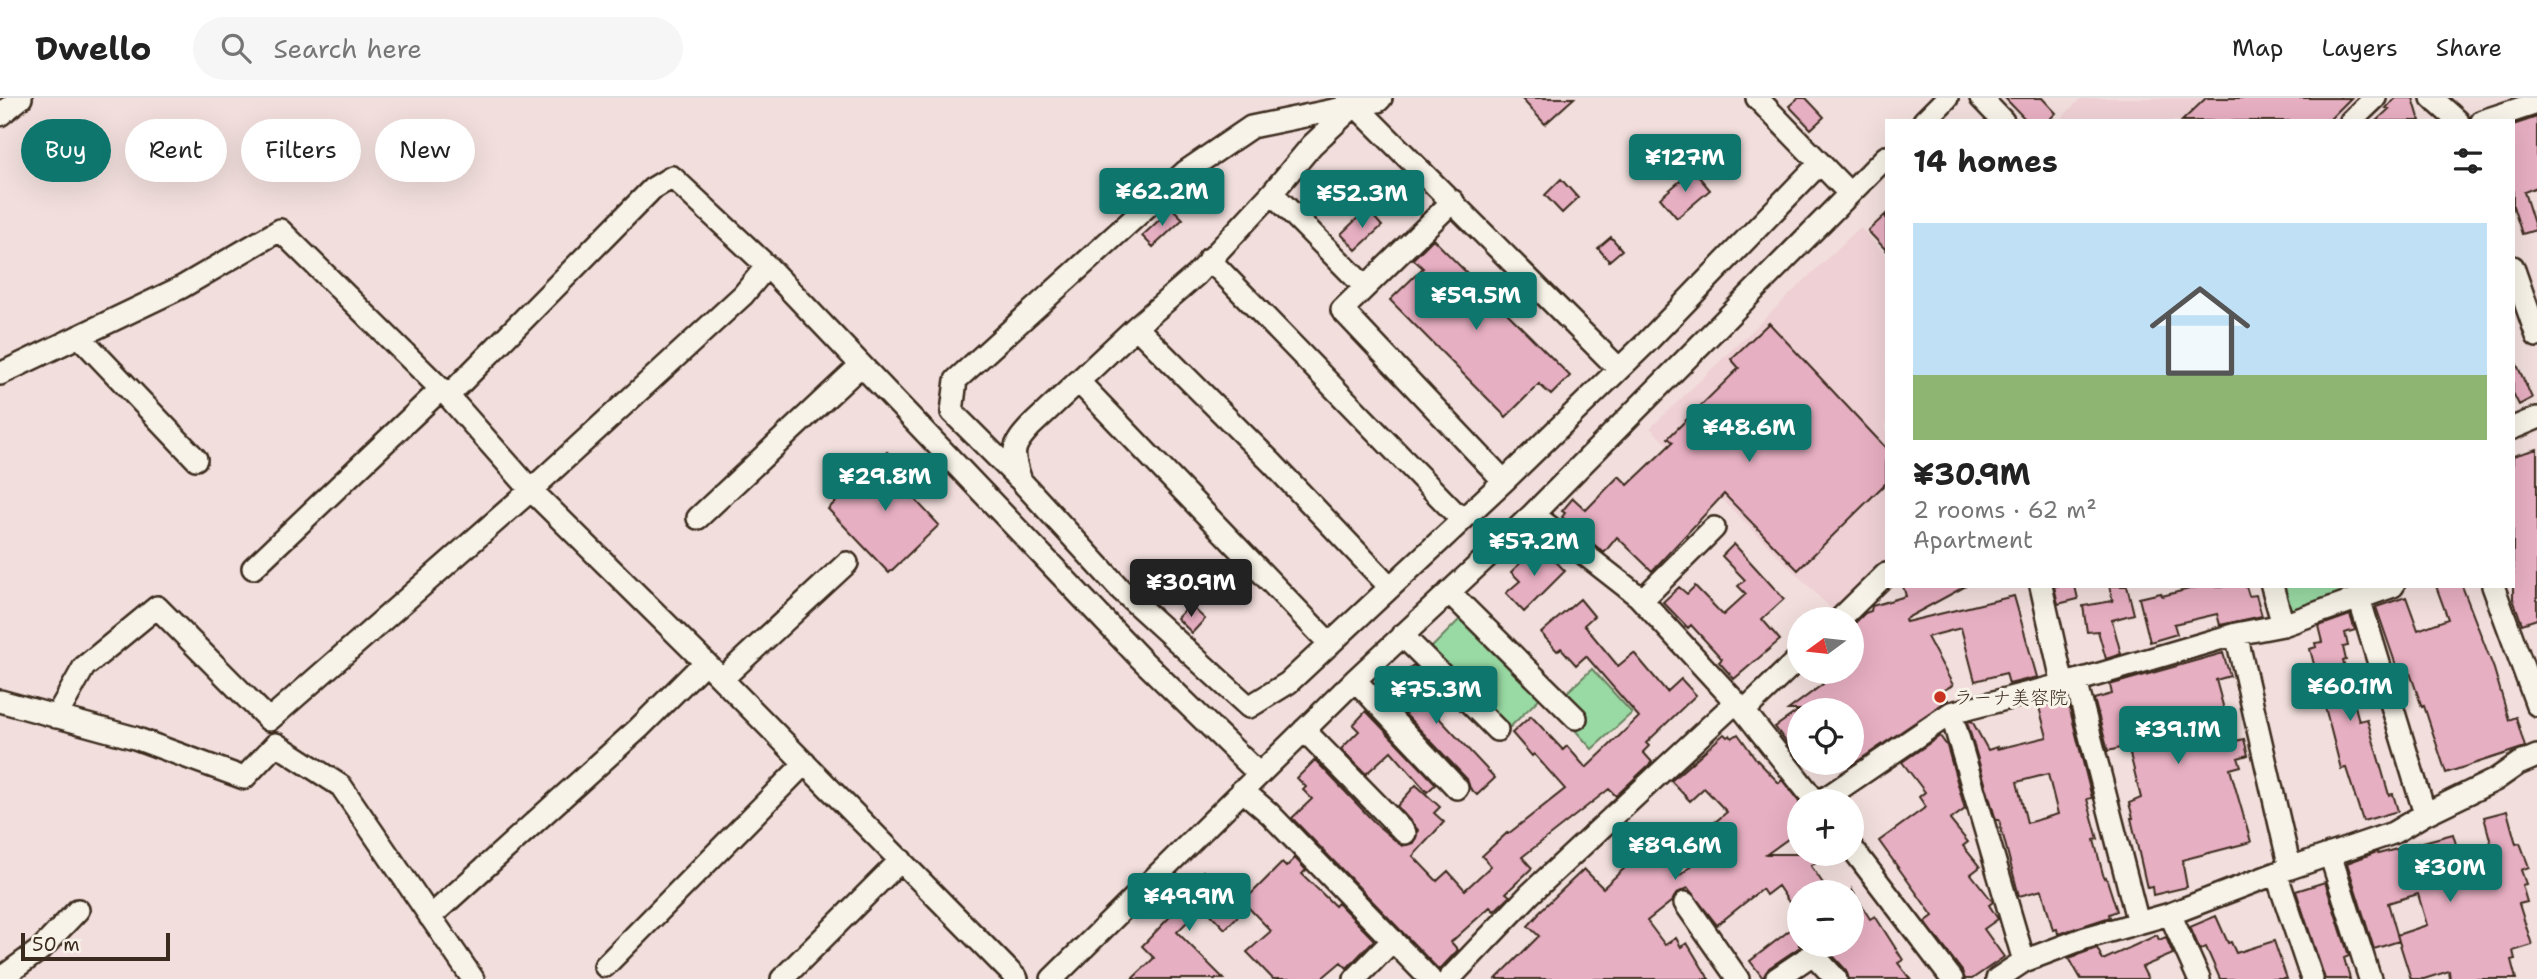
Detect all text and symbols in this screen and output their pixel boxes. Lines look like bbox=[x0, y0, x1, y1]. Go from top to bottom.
search box bbox=[193, 17, 683, 80]
text: Dwello bbox=[35, 26, 151, 71]
icon: search bbox=[217, 29, 255, 67]
text: Search here bbox=[273, 31, 422, 66]
text: Map bbox=[2232, 32, 2283, 64]
text: Layers bbox=[2321, 32, 2398, 64]
text: Share bbox=[2436, 32, 2502, 64]
chip: Buy bbox=[21, 119, 111, 182]
chip: Rent bbox=[125, 119, 227, 182]
chip: Filters bbox=[241, 119, 361, 182]
chip: New bbox=[375, 119, 475, 182]
pin: ¥127M bbox=[1636, 134, 1734, 194]
text: 14 homes bbox=[1913, 141, 2058, 182]
text: ¥127M bbox=[1645, 142, 1725, 172]
icon: filters bbox=[2449, 142, 2487, 180]
pin: ¥62.2M bbox=[1105, 169, 1219, 228]
pin: ¥52.3M bbox=[1305, 170, 1419, 230]
text: ¥62.2M bbox=[1115, 176, 1209, 206]
text: ¥52.3M bbox=[1316, 178, 1408, 208]
icon: home bbox=[2137, 268, 2263, 394]
pin: ¥59.5M bbox=[1419, 272, 1533, 332]
text: ¥59.5M bbox=[1431, 280, 1521, 310]
pin: ¥48.6M bbox=[1692, 404, 1806, 464]
text: ¥48.6M bbox=[1702, 412, 1796, 442]
pin: ¥29.8M bbox=[828, 454, 942, 513]
text: ¥30.9M bbox=[1913, 454, 2031, 495]
text: ¥29.8M bbox=[839, 461, 931, 491]
text: 2 rooms · 62 m² bbox=[1913, 495, 2097, 525]
pin: ¥57.2M bbox=[1477, 518, 1591, 578]
text: Apartment bbox=[1913, 525, 2033, 555]
text: ¥57.2M bbox=[1489, 526, 1579, 556]
pin: ¥30.9M bbox=[1134, 560, 1248, 619]
text: ¥30.9M bbox=[1146, 567, 1236, 597]
north arrow bbox=[1787, 607, 1864, 684]
map controls bbox=[1787, 607, 1864, 957]
pin: ¥60.1M bbox=[2293, 664, 2407, 723]
pin: ¥75.3M bbox=[1379, 666, 1493, 726]
text: ¥60.1M bbox=[2307, 671, 2393, 701]
text: ¥75.3M bbox=[1390, 674, 1482, 704]
place label: ラーナ美容院 bbox=[1954, 685, 2068, 710]
marker: ラーナ美容院 bbox=[1932, 689, 1948, 705]
button: locate bbox=[1787, 698, 1864, 775]
pin: ¥39.1M bbox=[2121, 706, 2235, 766]
text: ¥39.1M bbox=[2135, 714, 2221, 744]
button: + bbox=[1787, 789, 1864, 866]
pin: ¥89.6M bbox=[1618, 822, 1732, 882]
text: ¥89.6M bbox=[1628, 830, 1722, 860]
pin: ¥30M bbox=[2409, 844, 2491, 904]
text: ¥30M bbox=[2414, 852, 2486, 882]
pin: ¥49.9M bbox=[1132, 874, 1246, 933]
button: − bbox=[1787, 880, 1864, 957]
text: ¥49.9M bbox=[1144, 881, 1234, 911]
scale bar bbox=[21, 930, 170, 962]
text: 50 m bbox=[32, 932, 80, 957]

